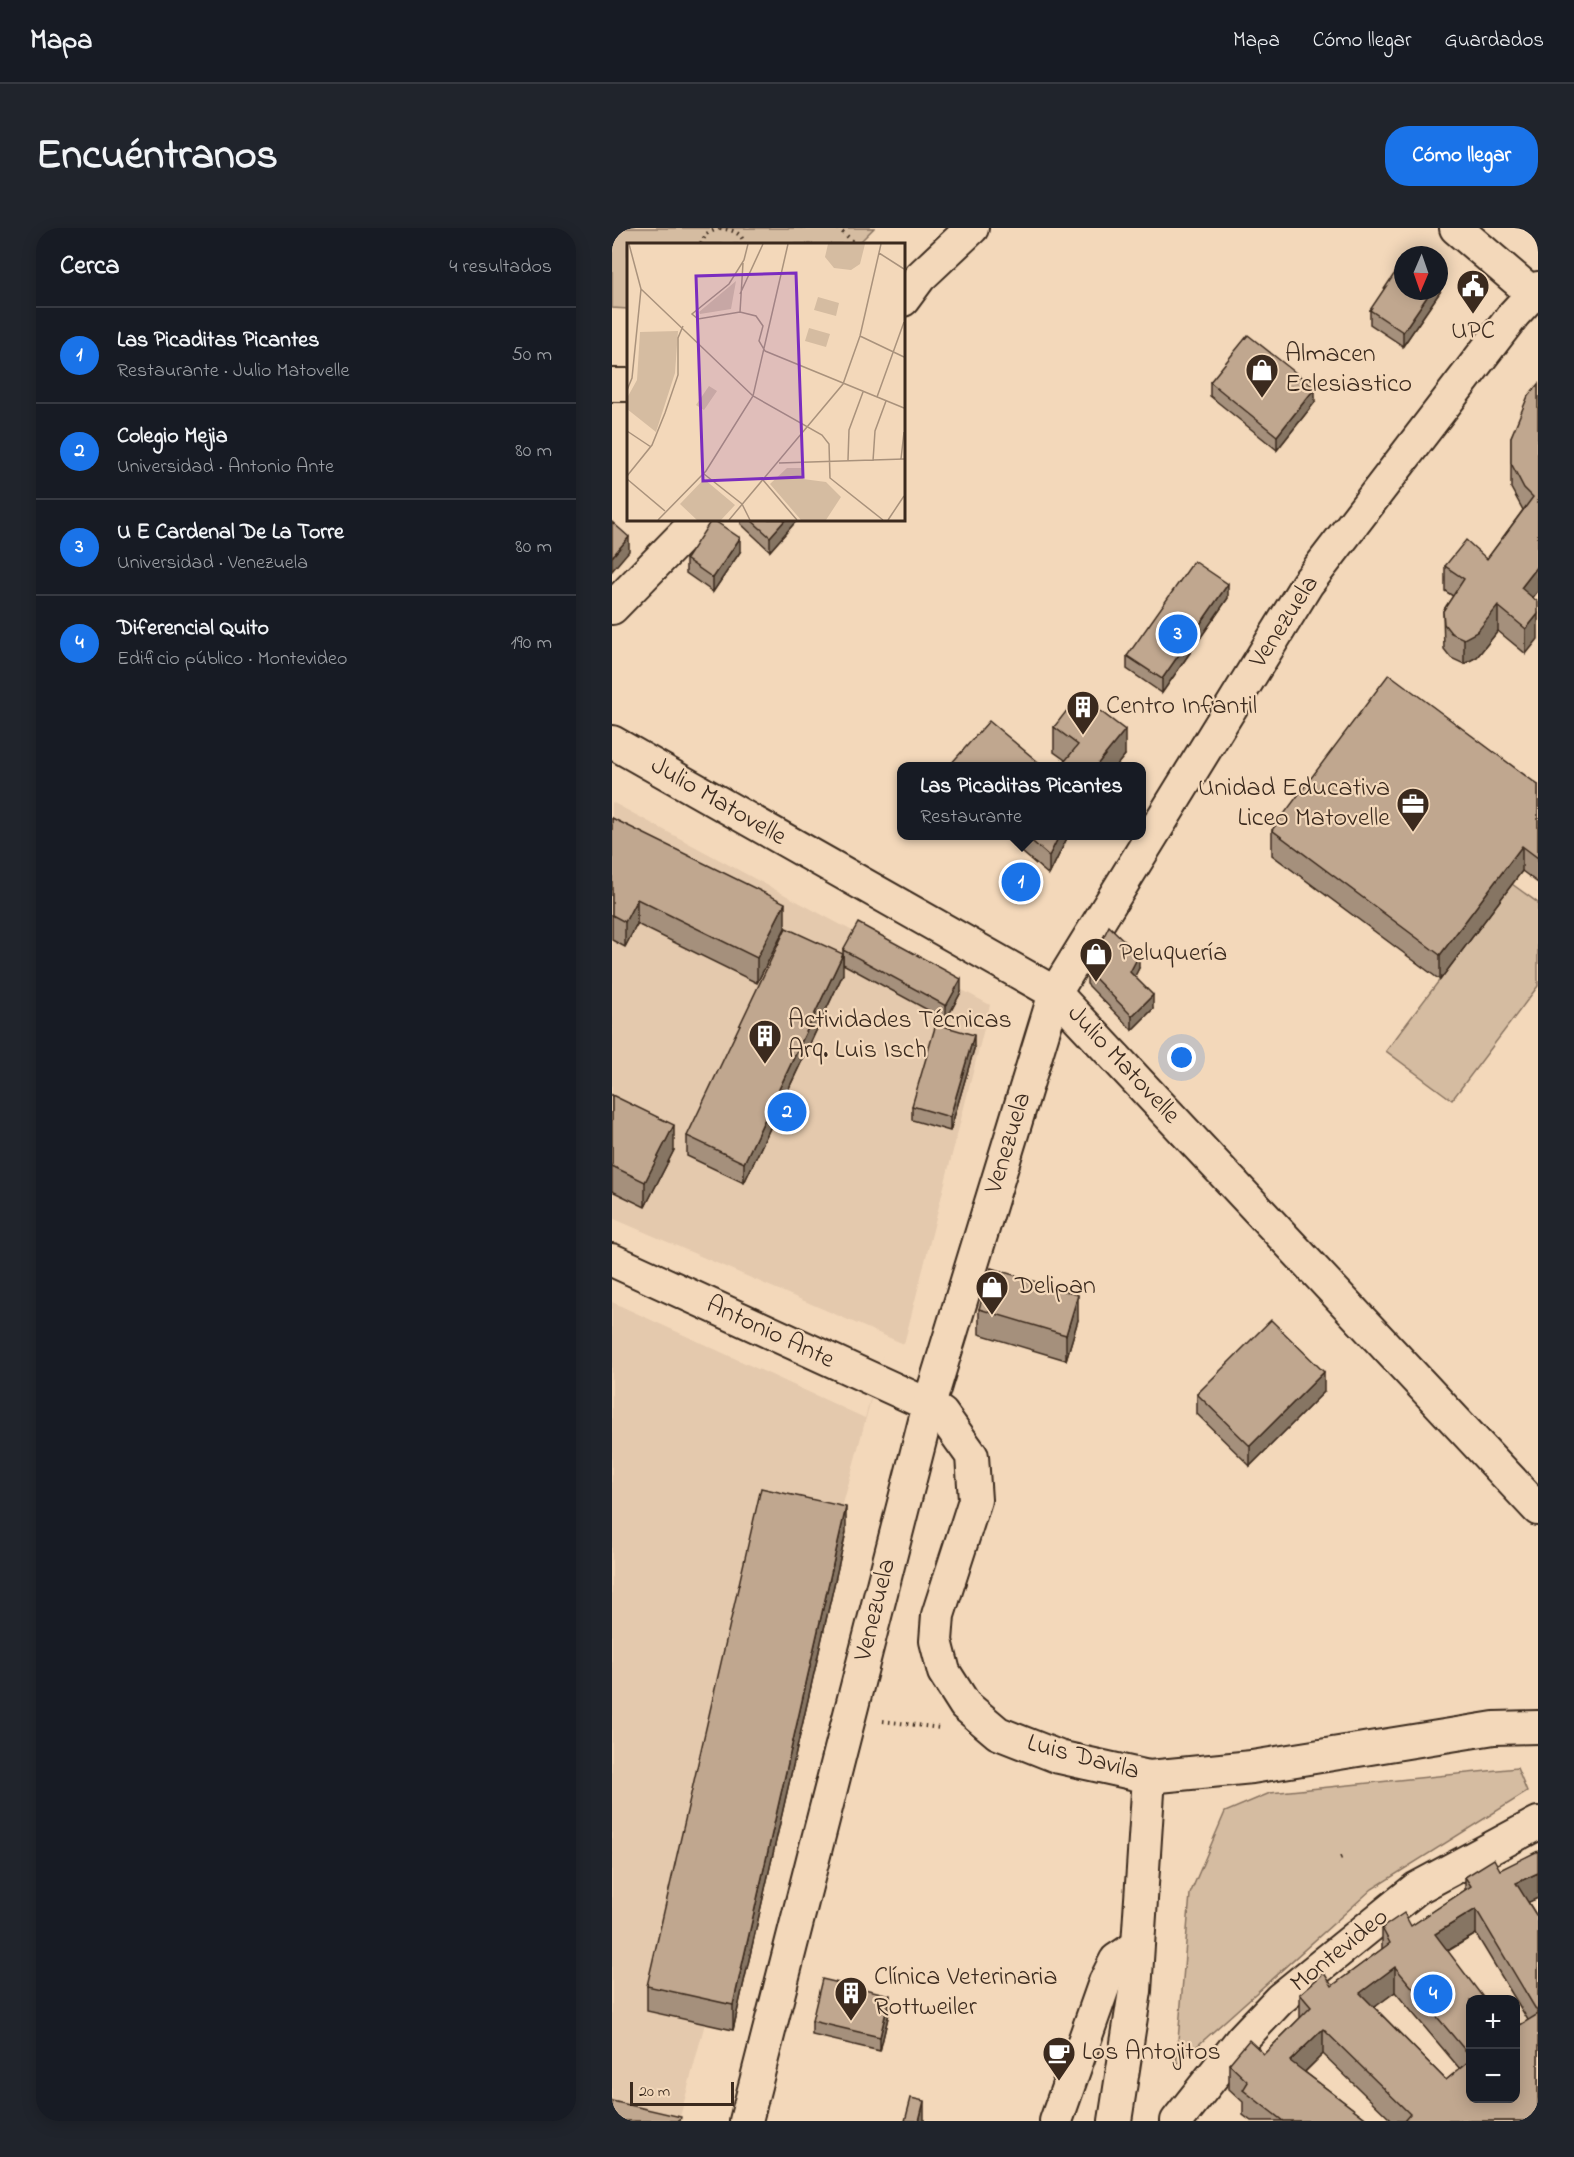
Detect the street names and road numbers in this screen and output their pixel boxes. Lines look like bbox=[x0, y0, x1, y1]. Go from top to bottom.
street label: Venezuela bbox=[1240, 568, 1329, 677]
street label: Julio Matovelle bbox=[643, 748, 793, 856]
street label: Julio Matovelle bbox=[1057, 997, 1189, 1134]
street label: Venezuela bbox=[975, 1088, 1042, 1199]
street label: Antonio Ante bbox=[700, 1287, 841, 1379]
street label: Venezuela bbox=[845, 1555, 907, 1666]
street label: Luis Davila bbox=[1023, 1725, 1143, 1791]
street label: Montevideo bbox=[1283, 1899, 1397, 2003]

